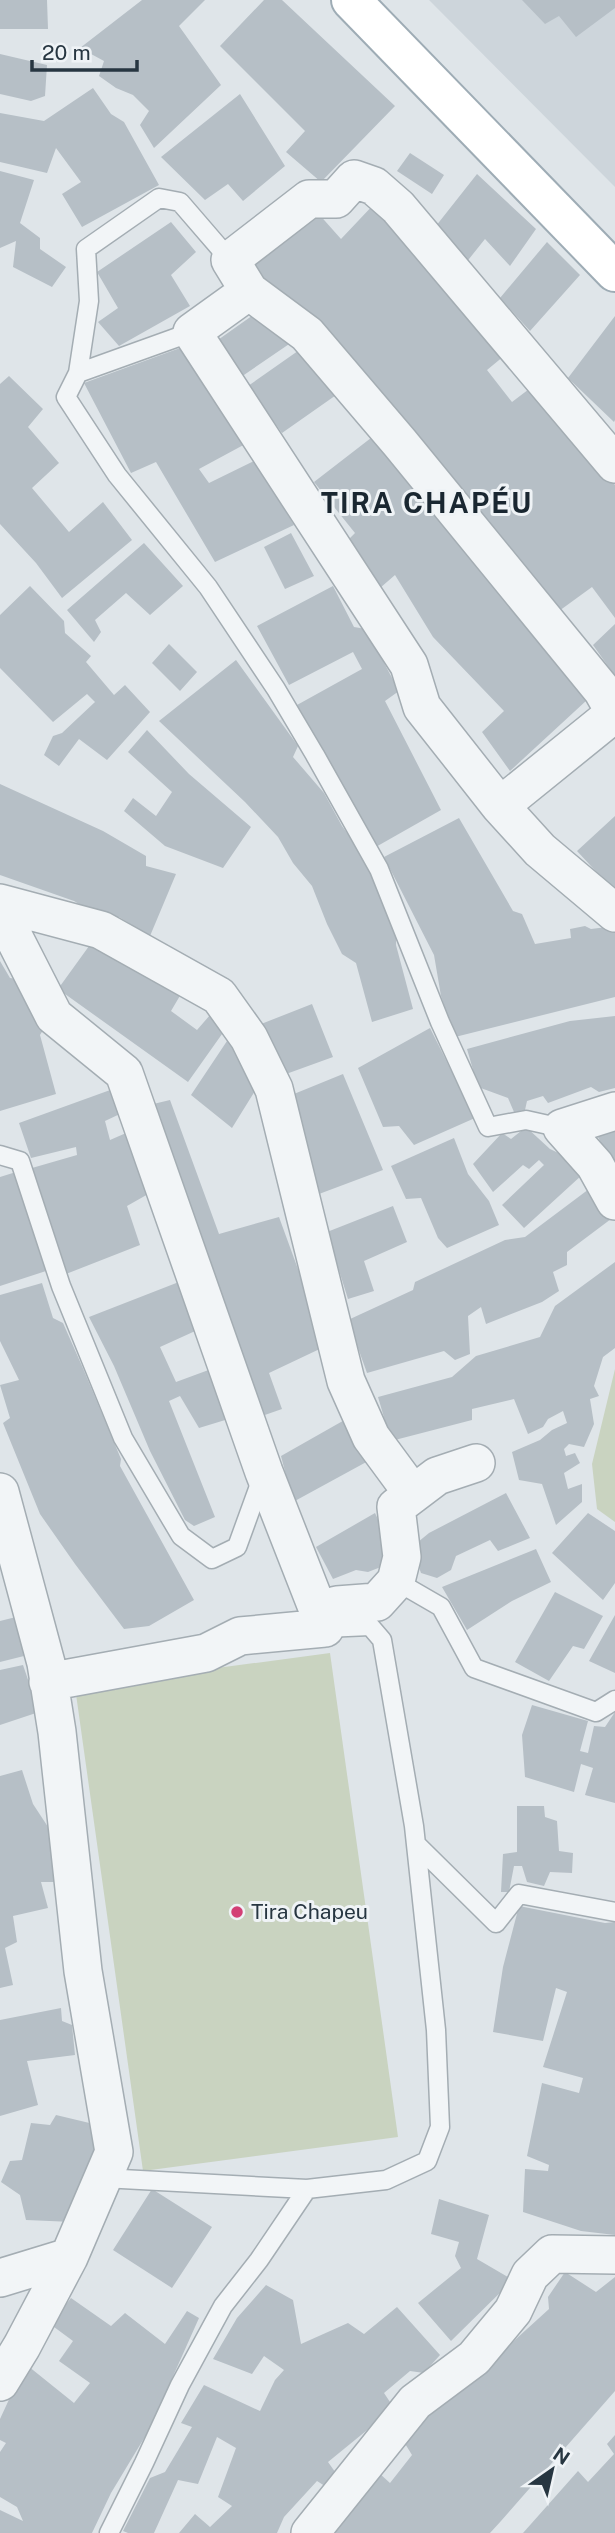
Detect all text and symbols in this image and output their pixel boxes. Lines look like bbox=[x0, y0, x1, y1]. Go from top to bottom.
scale bar bbox=[32, 28, 136, 72]
text: 20 m bbox=[42, 40, 91, 65]
district label: TIRA CHAPÉU bbox=[321, 486, 533, 519]
place label: Tira Chapeu bbox=[251, 1899, 368, 1924]
marker: Tira Chapeu bbox=[229, 1904, 245, 1920]
north arrow bbox=[517, 2435, 587, 2505]
text: N bbox=[549, 2443, 574, 2469]

